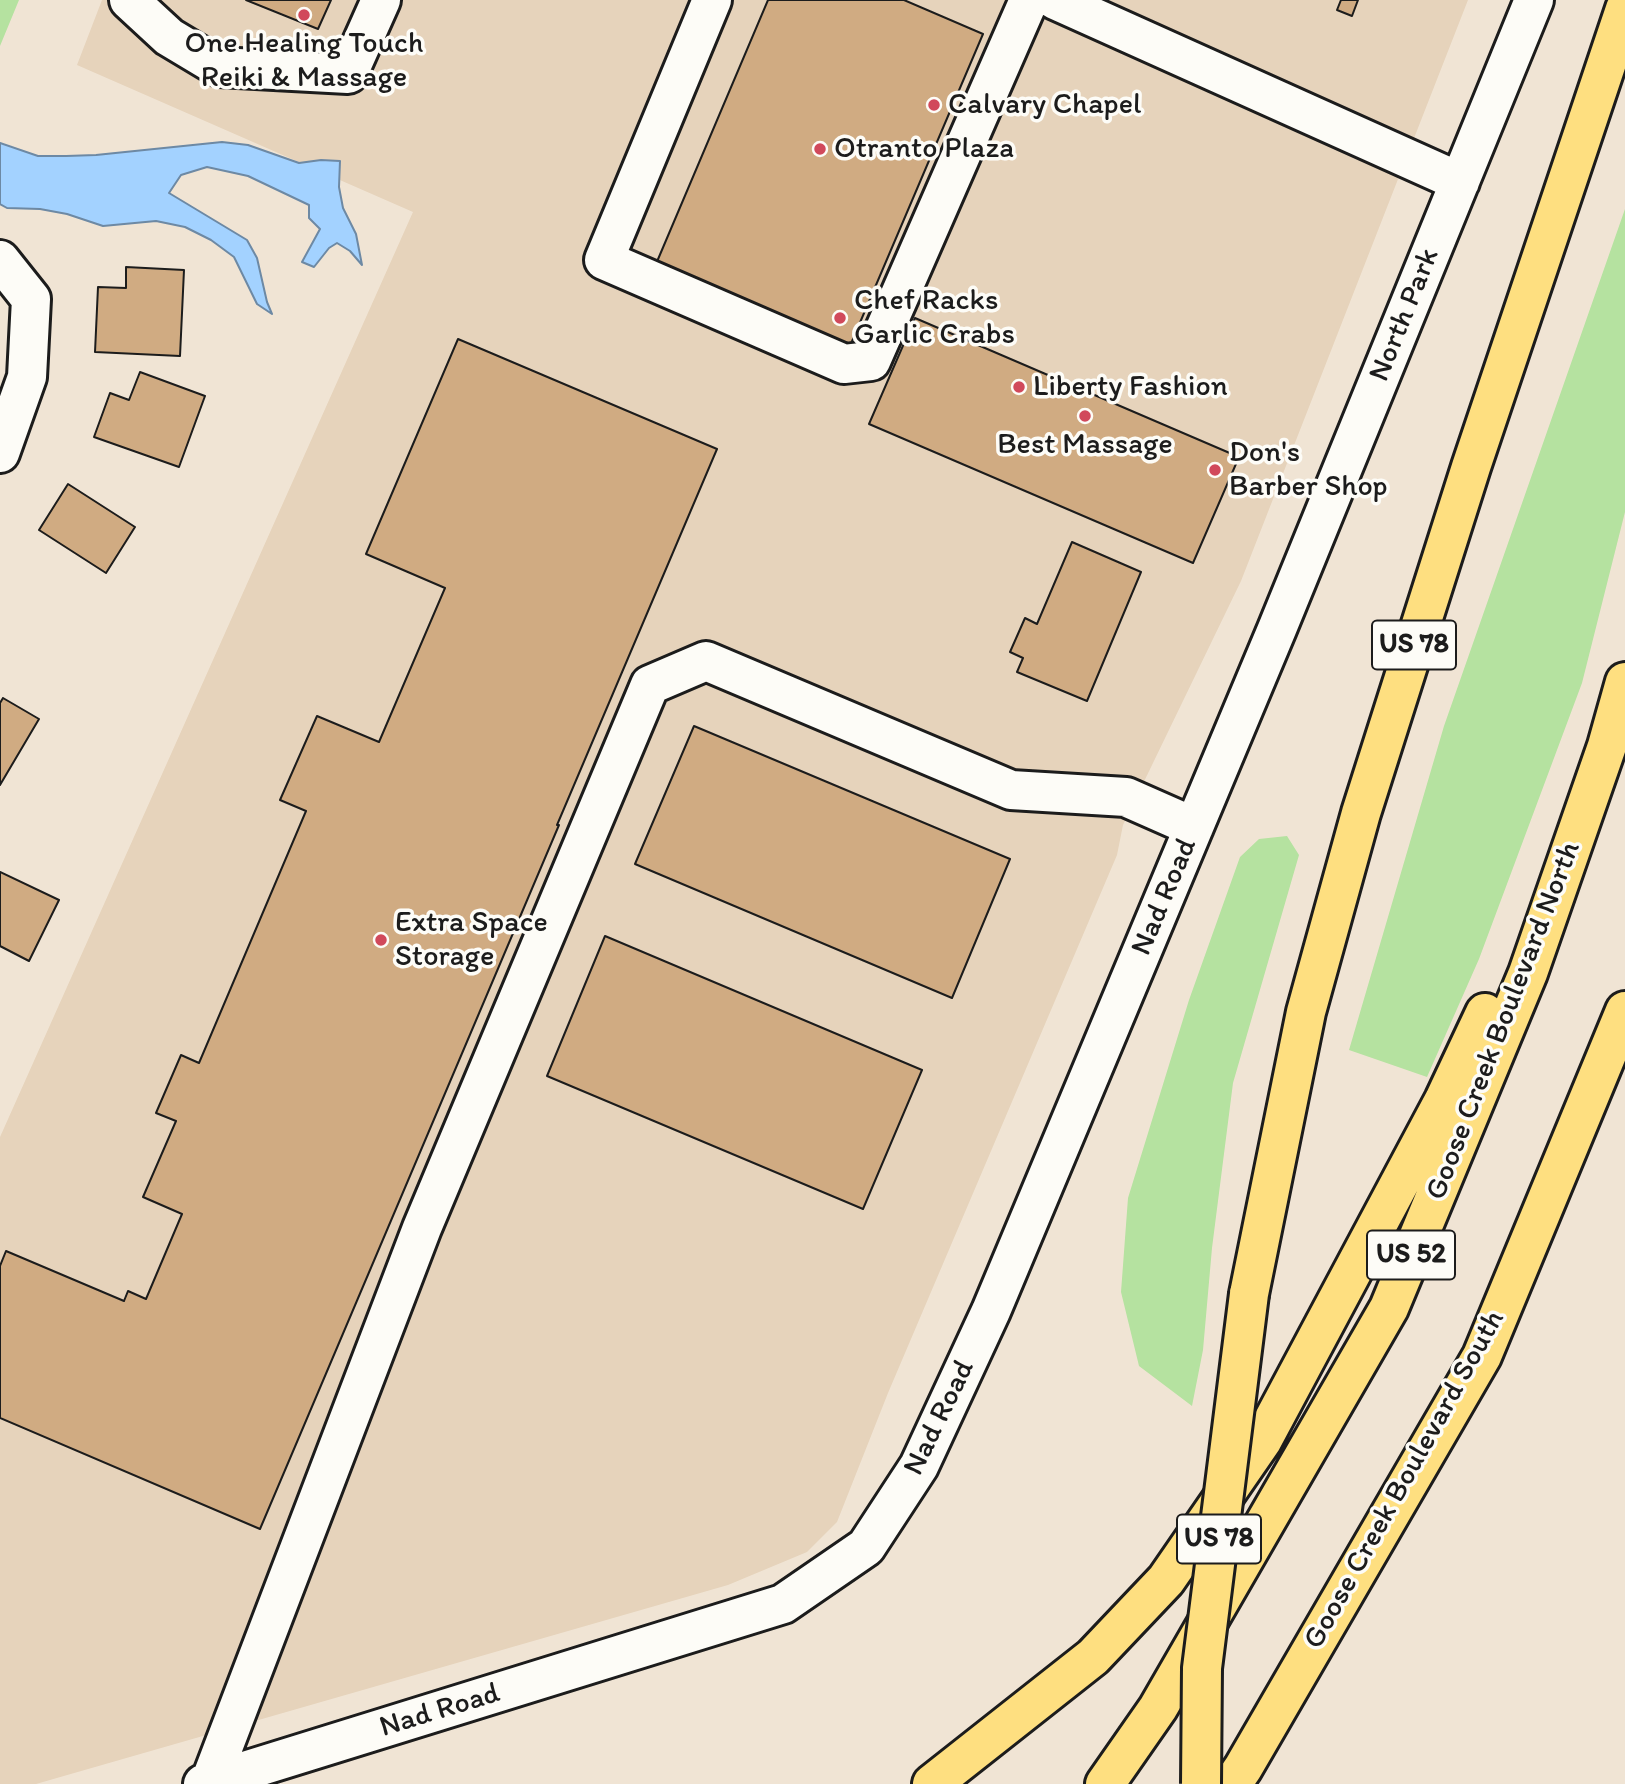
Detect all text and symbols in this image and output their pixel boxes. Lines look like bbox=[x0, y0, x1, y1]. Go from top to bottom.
marker: One Healing Touch Reiki & Massage bbox=[296, 7, 312, 23]
place label: One Healing Touch Reiki & Massage bbox=[185, 26, 423, 96]
place label: Calvary Chapel bbox=[948, 87, 1141, 123]
marker: Calvary Chapel bbox=[926, 97, 942, 113]
place label: Otranto Plaza bbox=[834, 131, 1014, 167]
marker: Otranto Plaza bbox=[812, 141, 828, 157]
street label: North Park bbox=[1362, 243, 1448, 387]
place label: Chef Racks Garlic Crabs bbox=[854, 283, 1015, 354]
marker: Chef Racks Garlic Crabs bbox=[832, 310, 848, 326]
place label: Liberty Fashion bbox=[1033, 369, 1228, 405]
marker: Liberty Fashion bbox=[1011, 379, 1027, 395]
marker: Best Massage bbox=[1077, 408, 1093, 424]
place label: Best Massage bbox=[997, 427, 1173, 463]
place label: Don's Barber Shop bbox=[1229, 435, 1388, 505]
marker: Don's Barber Shop bbox=[1207, 462, 1223, 478]
road number: US 78 bbox=[1372, 620, 1456, 670]
street label: Nad Road bbox=[1124, 833, 1206, 961]
street label: Goose Creek Boulevard North bbox=[1419, 837, 1589, 1205]
place label: Extra Space Storage bbox=[395, 905, 548, 976]
marker: Extra Space Storage bbox=[373, 932, 389, 948]
road number: US 52 bbox=[1367, 1230, 1455, 1280]
street label: Goose Creek Boulevard South bbox=[1297, 1304, 1513, 1656]
street label: Nad Road bbox=[897, 1354, 983, 1482]
road number: US 78 bbox=[1177, 1514, 1261, 1564]
street label: Nad Road bbox=[376, 1676, 504, 1746]

